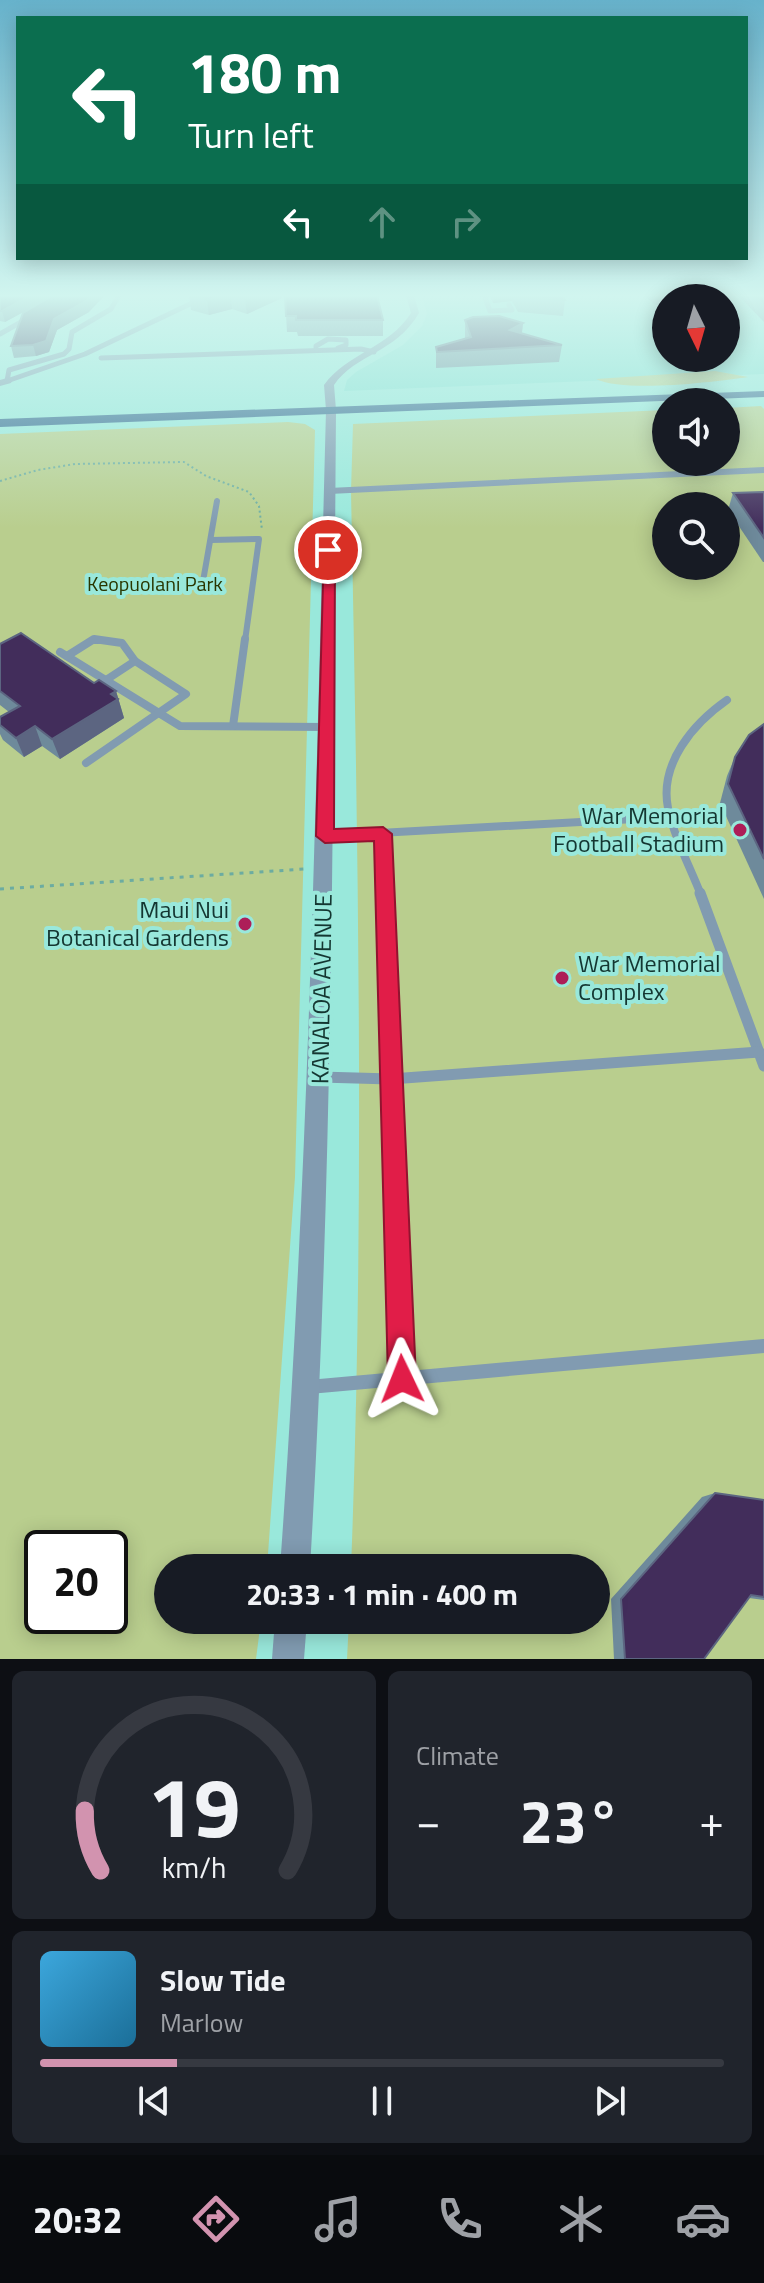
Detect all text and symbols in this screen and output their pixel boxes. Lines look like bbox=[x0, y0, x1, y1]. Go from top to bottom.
text: 180 m bbox=[188, 30, 341, 115]
icon: left bbox=[56, 48, 160, 152]
text: Turn left bbox=[188, 107, 314, 162]
icon: left bbox=[276, 200, 320, 244]
icon: ahead bbox=[360, 200, 404, 244]
icon: right bbox=[444, 200, 488, 244]
north arrow bbox=[652, 284, 740, 372]
map controls bbox=[652, 284, 740, 580]
button: sound bbox=[652, 388, 740, 476]
button: search bbox=[652, 492, 740, 580]
pin bbox=[294, 516, 362, 584]
icon: arrive bbox=[306, 528, 350, 572]
park label: Keopuolani Park bbox=[87, 568, 223, 599]
place label: War Memorial Football Stadium bbox=[553, 797, 724, 861]
marker: War Memorial Football Stadium bbox=[731, 821, 749, 839]
place label: Maui Nui Botanical Gardens bbox=[46, 891, 229, 955]
street label: KANALOA AVENUE bbox=[301, 893, 341, 1085]
marker: Maui Nui Botanical Gardens bbox=[236, 915, 254, 933]
place label: War Memorial Complex bbox=[578, 945, 721, 1009]
marker: War Memorial Complex bbox=[553, 969, 571, 987]
position arrow bbox=[360, 1337, 444, 1421]
speed limit sign: 20 bbox=[24, 1530, 128, 1634]
text: 20:33 · 1 min · 400 m bbox=[246, 1571, 518, 1617]
text: Climate bbox=[416, 1736, 499, 1775]
text: 19 bbox=[147, 1743, 241, 1869]
text: 23° bbox=[520, 1775, 620, 1866]
text: − bbox=[416, 1787, 441, 1854]
text: + bbox=[699, 1787, 724, 1854]
text: km/h bbox=[162, 1846, 226, 1889]
text: Slow Tide bbox=[160, 1957, 285, 2003]
text: Marlow bbox=[160, 2003, 243, 2042]
icon: previous bbox=[132, 2079, 176, 2123]
icon: pause bbox=[360, 2079, 404, 2123]
icon: next bbox=[588, 2079, 632, 2123]
icon: directions bbox=[188, 2191, 244, 2247]
icon: music bbox=[310, 2191, 366, 2247]
icon: phone bbox=[432, 2191, 488, 2247]
icon: climate bbox=[553, 2191, 609, 2247]
icon: car bbox=[675, 2191, 731, 2247]
text: 20:32 bbox=[33, 2192, 123, 2247]

